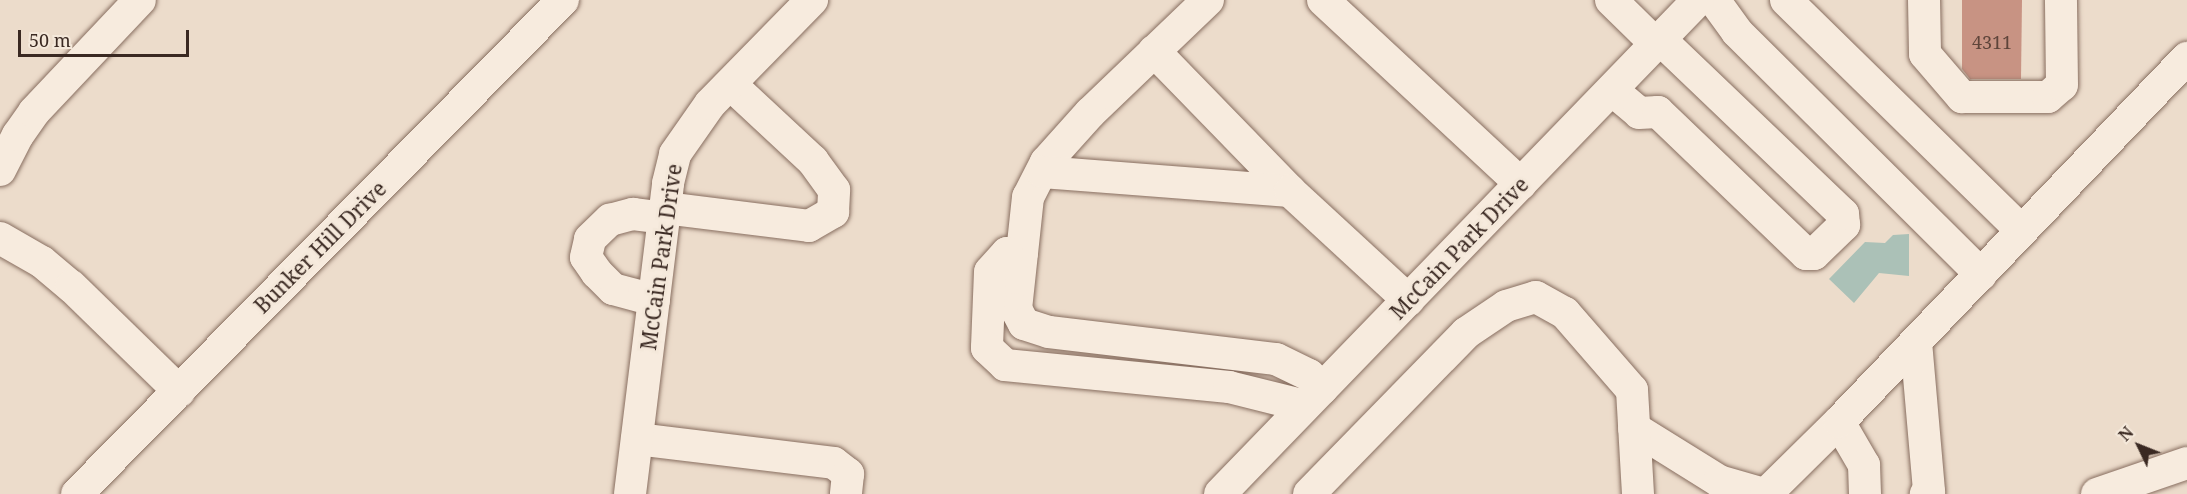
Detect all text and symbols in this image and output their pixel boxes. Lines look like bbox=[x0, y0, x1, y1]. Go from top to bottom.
scale bar bbox=[21, 18, 192, 56]
text: 50 m bbox=[29, 28, 71, 52]
house number: 4311 bbox=[1972, 31, 2012, 53]
street label: McCain Park Drive bbox=[635, 162, 687, 352]
street label: McCain Park Drive bbox=[1385, 172, 1533, 324]
street label: Bunker Hill Drive bbox=[249, 176, 391, 318]
north arrow bbox=[2109, 416, 2169, 476]
text: N bbox=[2113, 422, 2138, 446]

